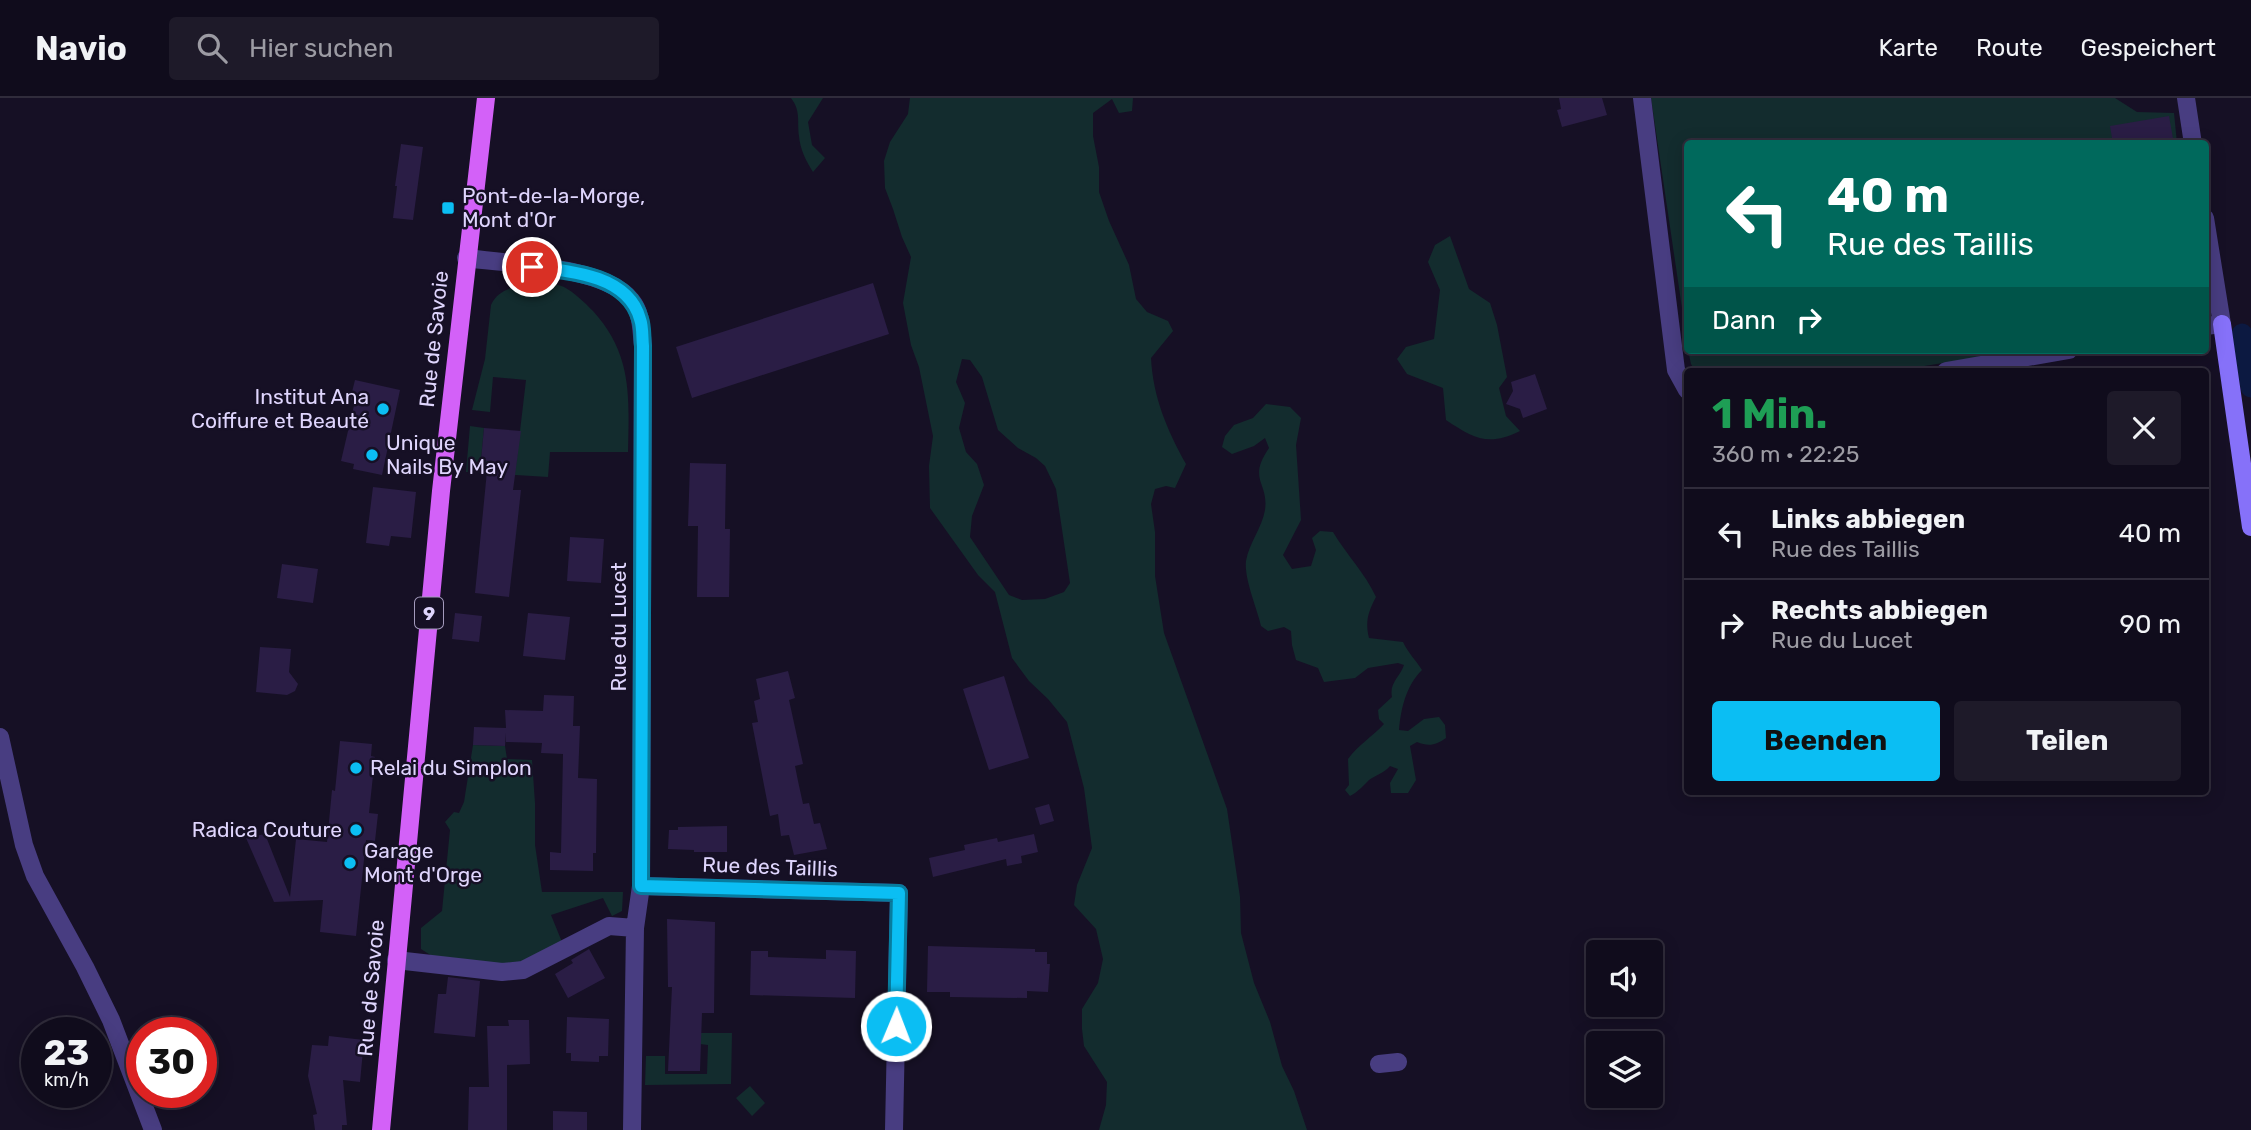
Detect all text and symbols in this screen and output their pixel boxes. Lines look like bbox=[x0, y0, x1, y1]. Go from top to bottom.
search box bbox=[169, 17, 659, 80]
text: Navio bbox=[35, 29, 127, 68]
icon: search bbox=[193, 29, 231, 67]
text: Hier suchen bbox=[249, 33, 393, 64]
text: Karte bbox=[1879, 34, 1938, 62]
text: Route bbox=[1976, 34, 2043, 62]
text: Gespeichert bbox=[2081, 34, 2216, 62]
text: 40 m bbox=[1827, 166, 1949, 224]
icon: left bbox=[1712, 168, 1803, 259]
place label: Pont-de-la-Morge, Mont d'Or bbox=[462, 183, 645, 232]
marker: Pont-de-la-Morge, Mont d'Or bbox=[440, 200, 456, 216]
text: Rue des Taillis bbox=[1827, 225, 2034, 263]
pin bbox=[502, 237, 562, 297]
icon: arrive bbox=[513, 248, 551, 286]
street label: Rue de Savoie bbox=[414, 269, 453, 409]
icon: right bbox=[1790, 301, 1828, 339]
text: Dann bbox=[1712, 305, 1776, 336]
place label: Institut Ana Coiffure et Beauté bbox=[191, 384, 369, 433]
text: 1 Min. bbox=[1712, 389, 1828, 439]
button: close bbox=[2107, 391, 2181, 465]
marker: Institut Ana Coiffure et Beauté bbox=[375, 401, 391, 417]
place label: Unique Nails By May bbox=[386, 430, 508, 479]
text: 360 m · 22:25 bbox=[1712, 440, 1859, 468]
marker: Unique Nails By May bbox=[364, 447, 380, 463]
text: Links abbiegen bbox=[1771, 504, 1965, 535]
icon: left bbox=[1712, 515, 1750, 553]
text: 40 m bbox=[2119, 518, 2181, 549]
text: Rue des Taillis bbox=[1771, 535, 1920, 563]
street label: Rue du Lucet bbox=[606, 562, 631, 692]
text: Rechts abbiegen bbox=[1771, 595, 1988, 626]
road number: 9 bbox=[415, 598, 443, 628]
icon: right bbox=[1712, 606, 1750, 644]
text: 90 m bbox=[2120, 609, 2181, 640]
text: Rue du Lucet bbox=[1771, 626, 1913, 654]
button: Beenden bbox=[1712, 701, 1940, 781]
button: Teilen bbox=[1954, 701, 2181, 781]
place label: Relai du Simplon bbox=[370, 755, 532, 780]
marker: Relai du Simplon bbox=[348, 760, 364, 776]
place label: Radica Couture bbox=[192, 817, 342, 842]
marker: Radica Couture bbox=[348, 822, 364, 838]
place label: Garage Mont d'Orge bbox=[364, 838, 482, 887]
street label: Rue des Taillis bbox=[702, 852, 838, 881]
marker: Garage Mont d'Orge bbox=[342, 855, 358, 871]
street label: Rue de Savoie bbox=[352, 918, 389, 1057]
map controls bbox=[1586, 940, 1663, 1108]
button: sound bbox=[1586, 940, 1663, 1017]
position arrow bbox=[859, 989, 933, 1063]
speed limit sign: 30 bbox=[126, 1017, 217, 1108]
button: layers bbox=[1586, 1031, 1663, 1108]
text: 23 bbox=[44, 1032, 89, 1074]
text: km/h bbox=[44, 1069, 89, 1091]

